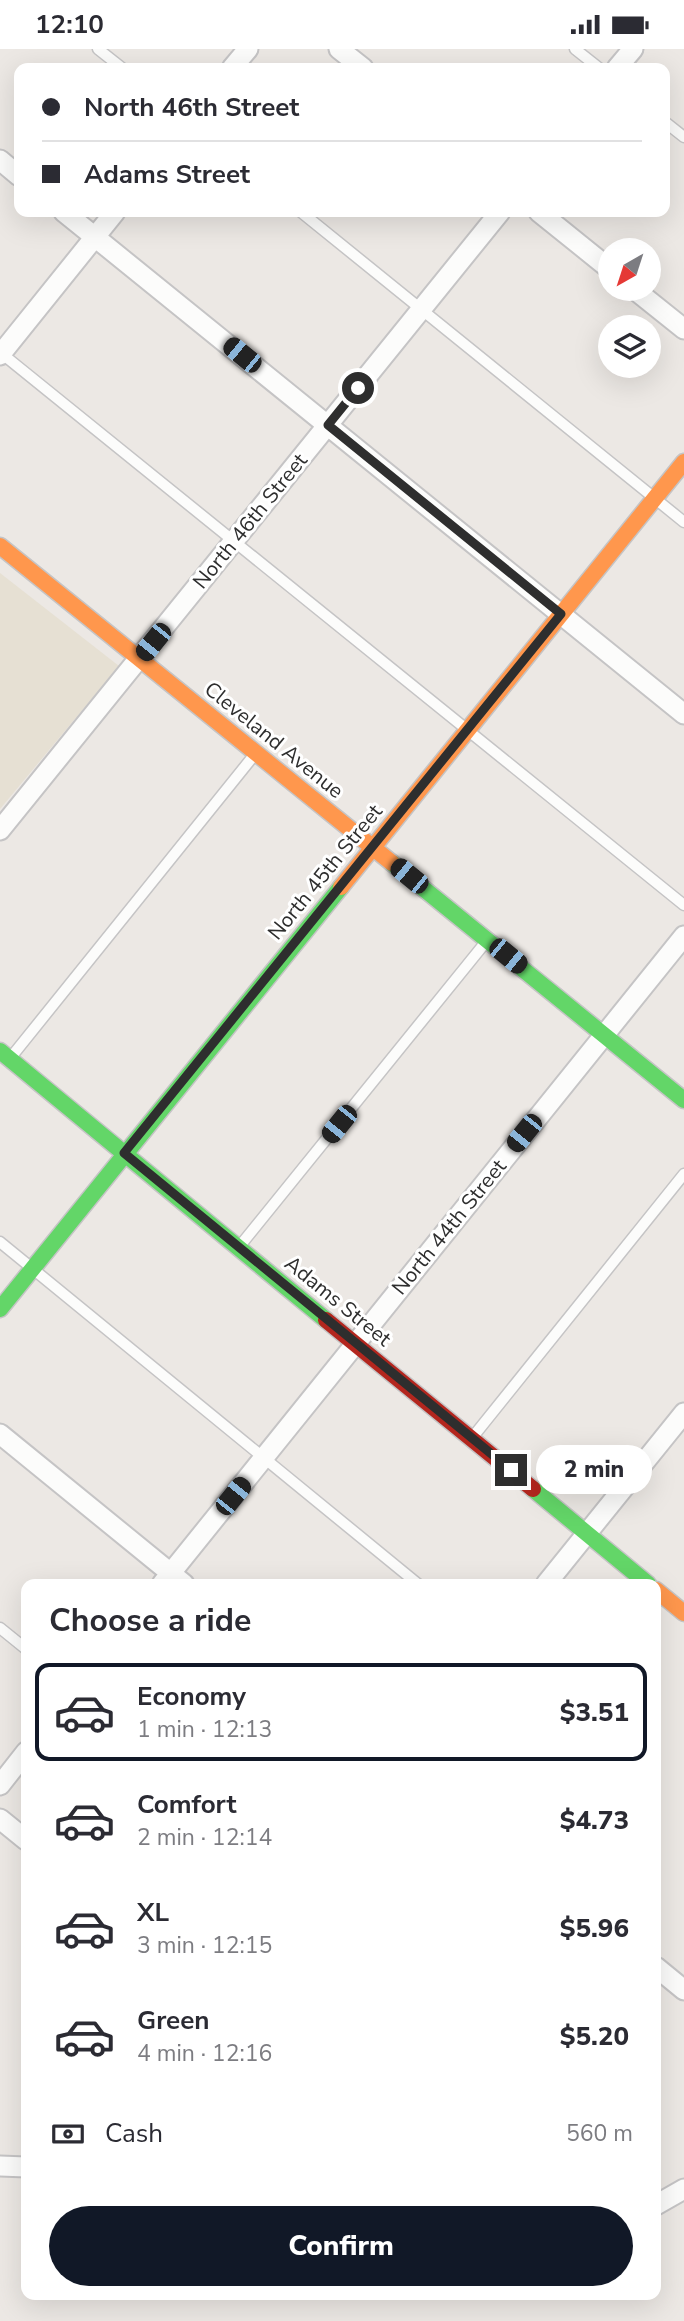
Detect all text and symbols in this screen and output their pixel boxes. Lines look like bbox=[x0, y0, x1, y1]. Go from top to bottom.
text: 12:10 bbox=[35, 7, 104, 42]
text: North 46th Street bbox=[84, 90, 299, 125]
text: Adams Street bbox=[84, 157, 250, 192]
north arrow bbox=[598, 238, 662, 301]
map controls bbox=[598, 238, 661, 378]
button: layers bbox=[598, 315, 661, 378]
car bbox=[220, 334, 265, 376]
route start bbox=[342, 372, 374, 404]
street label: North 46th Street bbox=[187, 447, 314, 595]
car bbox=[132, 619, 175, 665]
street label: Cleveland Avenue bbox=[199, 675, 349, 805]
street label: North 45th Street bbox=[262, 798, 389, 946]
car bbox=[387, 855, 432, 897]
car bbox=[486, 935, 531, 977]
car bbox=[318, 1101, 361, 1147]
car bbox=[503, 1110, 546, 1156]
street label: North 44th Street bbox=[386, 1153, 513, 1301]
street label: Adams Street bbox=[279, 1249, 398, 1353]
callout: 2 min bbox=[536, 1445, 651, 1495]
route end bbox=[495, 1454, 527, 1486]
text: 2 min bbox=[564, 1454, 624, 1485]
car bbox=[212, 1473, 255, 1519]
text: Choose a ride bbox=[49, 1599, 251, 1642]
text: Economy bbox=[137, 1679, 246, 1714]
icon: car bbox=[53, 1681, 116, 1744]
text: $3.51 bbox=[560, 1695, 629, 1730]
text: 1 min · 12:13 bbox=[137, 1714, 272, 1745]
text: Comfort bbox=[137, 1787, 237, 1822]
icon: car bbox=[53, 1789, 116, 1852]
text: $4.73 bbox=[560, 1803, 629, 1838]
text: 2 min · 12:14 bbox=[137, 1822, 272, 1853]
text: XL bbox=[137, 1895, 169, 1930]
icon: car bbox=[53, 1897, 116, 1960]
text: $5.96 bbox=[560, 1911, 629, 1946]
text: 3 min · 12:15 bbox=[137, 1930, 272, 1961]
text: Green bbox=[137, 2003, 210, 2038]
icon: car bbox=[53, 2005, 116, 2068]
text: $5.20 bbox=[560, 2019, 629, 2054]
text: 4 min · 12:16 bbox=[137, 2038, 272, 2069]
icon: cash bbox=[49, 2115, 87, 2153]
text: Cash bbox=[105, 2116, 163, 2151]
text: 560 m bbox=[566, 2118, 633, 2149]
button: Confirm bbox=[49, 2206, 633, 2286]

